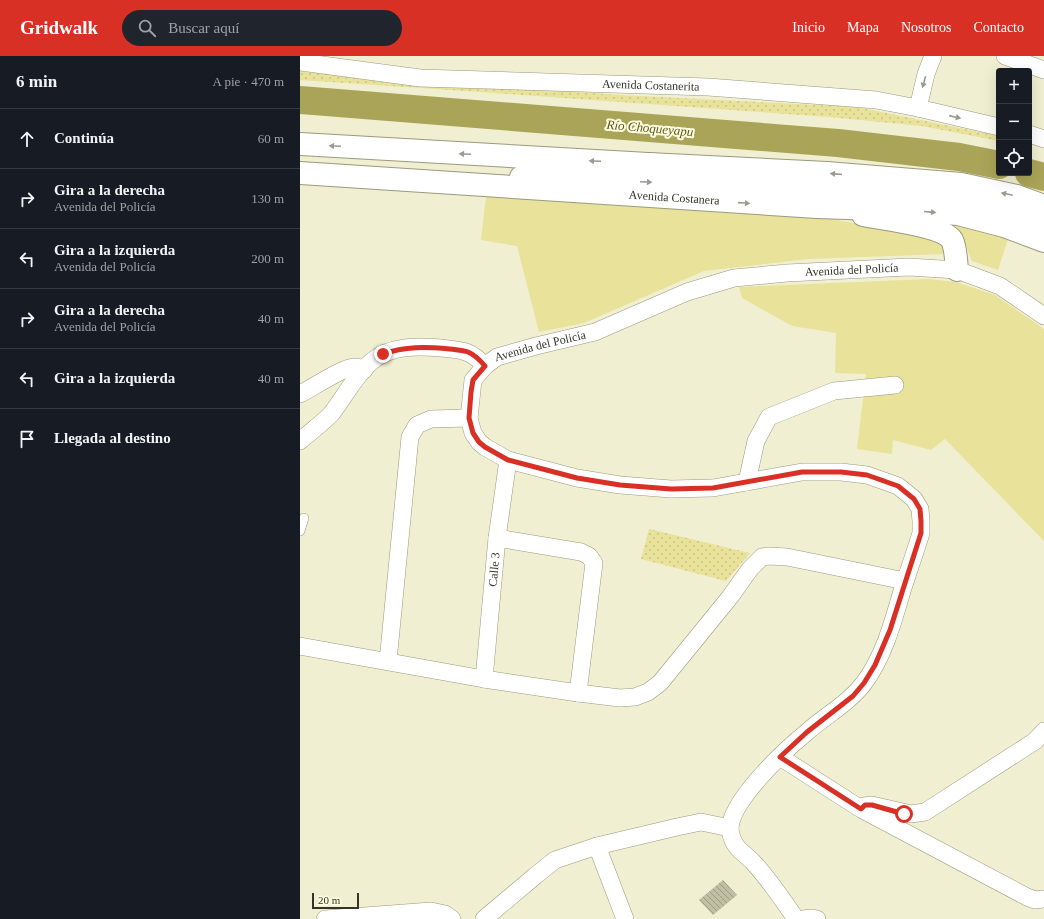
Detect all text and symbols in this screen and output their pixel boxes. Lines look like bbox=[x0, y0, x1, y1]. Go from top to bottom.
search box bbox=[122, 10, 402, 46]
text: Gridwalk bbox=[20, 17, 98, 38]
icon: search bbox=[136, 17, 158, 39]
text: Buscar aquí bbox=[168, 20, 239, 36]
text: Inicio bbox=[792, 20, 825, 35]
text: Mapa bbox=[847, 20, 879, 35]
text: Nosotros bbox=[901, 20, 951, 35]
text: Contacto bbox=[973, 20, 1024, 35]
map controls bbox=[996, 68, 1032, 176]
button: + bbox=[996, 68, 1032, 104]
text: 6 min bbox=[16, 72, 57, 91]
text: A pie · 470 m bbox=[213, 74, 284, 89]
one-way arrow bbox=[921, 75, 927, 88]
street label: Avenida Costanerita bbox=[602, 77, 700, 94]
button: − bbox=[996, 104, 1032, 140]
one-way arrow bbox=[949, 114, 962, 120]
water label: Río Choqueyapu bbox=[605, 117, 694, 139]
icon: ahead bbox=[16, 128, 38, 150]
text: Continúa bbox=[54, 130, 114, 146]
text: 60 m bbox=[258, 131, 284, 146]
button: locate bbox=[996, 140, 1032, 176]
one-way arrow bbox=[329, 143, 342, 150]
one-way arrow bbox=[459, 150, 471, 157]
one-way arrow bbox=[589, 157, 601, 164]
one-way arrow bbox=[830, 171, 842, 177]
one-way arrow bbox=[640, 178, 652, 185]
text: Gira a la derecha bbox=[54, 182, 165, 198]
icon: right bbox=[16, 188, 38, 210]
street label: Avenida Costanera bbox=[628, 188, 721, 208]
text: 130 m bbox=[251, 191, 284, 206]
one-way arrow bbox=[1001, 191, 1013, 197]
text: Avenida del Policía bbox=[54, 199, 156, 214]
one-way arrow bbox=[738, 199, 750, 206]
one-way arrow bbox=[924, 208, 936, 215]
text: Gira a la izquierda bbox=[54, 242, 175, 258]
icon: left bbox=[16, 248, 38, 270]
text: 200 m bbox=[251, 251, 284, 266]
text: Avenida del Policía bbox=[54, 259, 156, 274]
street label: Avenida del Policía bbox=[804, 260, 899, 279]
text: Gira a la derecha bbox=[54, 302, 165, 318]
icon: right bbox=[16, 308, 38, 330]
text: 40 m bbox=[258, 311, 284, 326]
text: Avenida del Policía bbox=[54, 319, 156, 334]
street label: Avenida del Policía bbox=[493, 327, 588, 364]
route end bbox=[374, 345, 392, 363]
icon: left bbox=[16, 368, 38, 390]
text: Gira a la izquierda bbox=[54, 370, 175, 386]
text: 40 m bbox=[258, 371, 284, 386]
icon: arrive bbox=[16, 428, 38, 450]
text: Llegada al destino bbox=[54, 430, 171, 446]
street label: Calle 3 bbox=[486, 552, 503, 587]
route start bbox=[895, 805, 913, 823]
scale bar bbox=[312, 891, 359, 910]
text: 20 m bbox=[318, 894, 340, 906]

